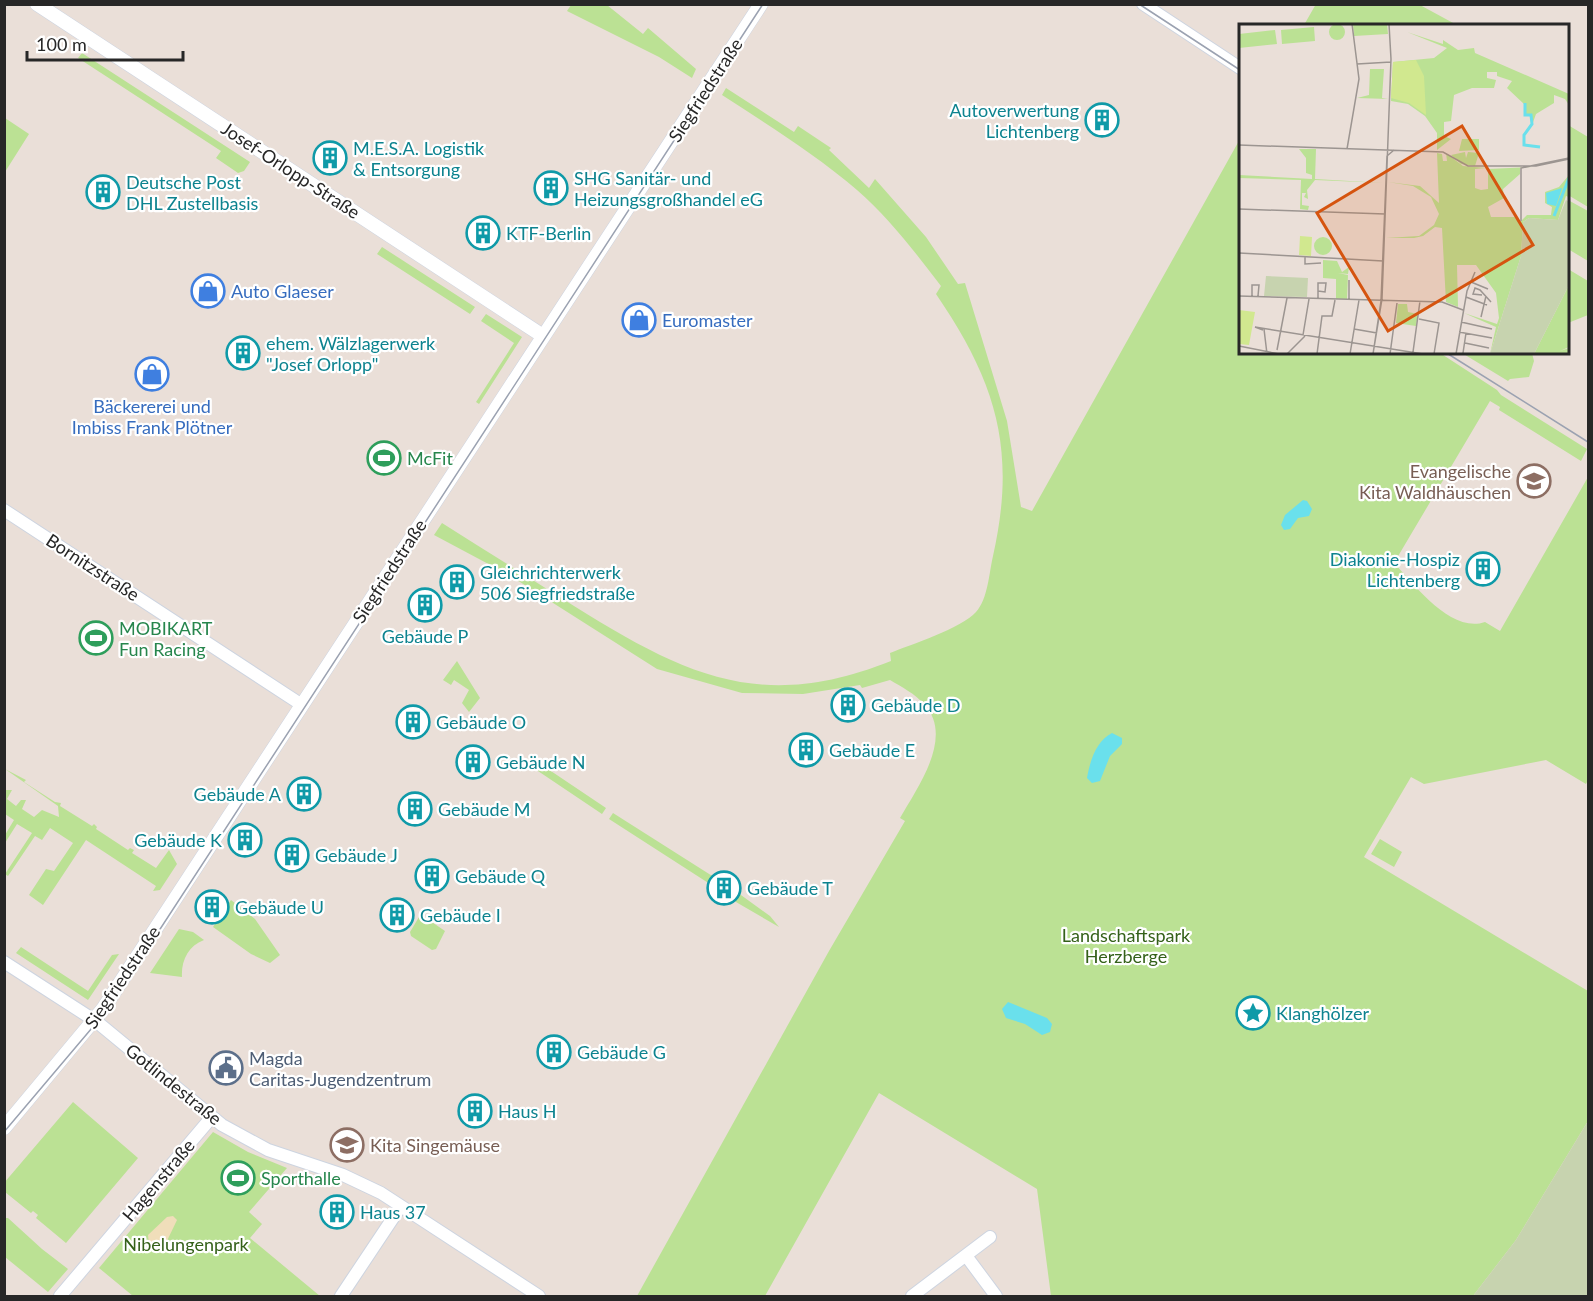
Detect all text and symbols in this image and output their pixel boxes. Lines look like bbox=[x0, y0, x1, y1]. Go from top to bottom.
scale bar bbox=[27, 24, 183, 62]
inset map bbox=[1239, 24, 1569, 354]
text: 100 m bbox=[36, 33, 87, 55]
street label: Siegfriedstraße bbox=[663, 34, 747, 146]
place label: Autoverwertung Lichtenberg bbox=[950, 99, 1079, 142]
building icon: Autoverwertung Lichtenberg bbox=[1084, 102, 1120, 138]
street label: Josef-Orlopp-Straße bbox=[218, 117, 364, 223]
place label: M.E.S.A. Logistik & Entsorgung bbox=[353, 137, 485, 180]
building icon: M.E.S.A. Logistik & Entsorgung bbox=[312, 140, 348, 176]
place label: SHG Sanitär- und Heizungsgroßhandel eG bbox=[574, 167, 763, 210]
building icon: SHG Sanitär- und Heizungsgroßhandel eG bbox=[533, 170, 569, 206]
place label: Deutsche Post DHL Zustellbasis bbox=[126, 171, 259, 214]
building icon: Deutsche Post DHL Zustellbasis bbox=[85, 174, 121, 210]
building icon: KTF-Berlin bbox=[465, 215, 501, 251]
place label: KTF-Berlin bbox=[506, 222, 591, 244]
shop icon: Auto Glaeser bbox=[190, 273, 226, 309]
place label: Auto Glaeser bbox=[231, 280, 334, 302]
shop icon: Euromaster bbox=[621, 302, 657, 338]
place label: Euromaster bbox=[662, 309, 753, 331]
place label: ehem. Wälzlagerwerk "Josef Orlopp" bbox=[266, 332, 436, 375]
building icon: ehem. Wälzlagerwerk "Josef Orlopp" bbox=[225, 335, 261, 371]
shop icon: Bäckererei und Imbiss Frank Plötner bbox=[134, 356, 170, 392]
place label: Bäckererei und Imbiss Frank Plötner bbox=[72, 395, 233, 438]
sports icon: McFit bbox=[366, 440, 402, 476]
place label: McFit bbox=[407, 447, 453, 469]
place label: Evangelische Kita Waldhäuschen bbox=[1359, 460, 1511, 503]
school or university icon: Evangelische Kita Waldhäuschen bbox=[1516, 463, 1552, 499]
street label: Siegfriedstraße bbox=[347, 515, 431, 627]
street label: Bornitzstraße bbox=[42, 529, 144, 605]
place label: Diakonie-Hospiz Lichtenberg bbox=[1330, 548, 1460, 591]
building icon: Diakonie-Hospiz Lichtenberg bbox=[1465, 551, 1501, 587]
place label: Gleichrichterwerk 506 Siegfriedstraße bbox=[480, 561, 635, 604]
building icon: Gleichrichterwerk 506 Siegfriedstraße bbox=[439, 564, 475, 600]
building icon: Gebäude P bbox=[407, 587, 443, 623]
place label: MOBIKART Fun Racing bbox=[119, 617, 213, 660]
sports icon: MOBIKART Fun Racing bbox=[78, 620, 114, 656]
place label: Gebäude P bbox=[382, 625, 468, 647]
building icon: Gebäude D bbox=[830, 687, 866, 723]
place label: Gebäude D bbox=[871, 694, 961, 716]
building icon: Gebäude O bbox=[395, 704, 431, 740]
place label: Gebäude O bbox=[436, 711, 526, 733]
building icon: Gebäude E bbox=[788, 732, 824, 768]
place label: Gebäude E bbox=[829, 739, 915, 761]
building icon: Gebäude N bbox=[455, 744, 491, 780]
place label: Gebäude N bbox=[496, 751, 586, 773]
building icon: Gebäude A bbox=[286, 776, 322, 812]
place label: Gebäude A bbox=[194, 783, 282, 805]
building icon: Gebäude M bbox=[397, 791, 433, 827]
place label: Gebäude M bbox=[438, 798, 531, 820]
building icon: Gebäude K bbox=[227, 822, 263, 858]
place label: Gebäude K bbox=[134, 829, 222, 851]
building icon: Gebäude J bbox=[274, 837, 310, 873]
place label: Gebäude J bbox=[315, 844, 398, 866]
building icon: Gebäude Q bbox=[414, 858, 450, 894]
place label: Gebäude Q bbox=[455, 865, 546, 887]
building icon: Gebäude T bbox=[706, 870, 742, 906]
place label: Gebäude T bbox=[747, 877, 833, 899]
building icon: Gebäude U bbox=[194, 889, 230, 925]
place label: Gebäude U bbox=[235, 896, 324, 918]
building icon: Gebäude I bbox=[379, 897, 415, 933]
place label: Gebäude I bbox=[420, 904, 501, 926]
street label: Siegfriedstraße bbox=[80, 921, 164, 1033]
park label: Landschaftspark Herzberge bbox=[1062, 924, 1191, 967]
place icon: Klanghölzer bbox=[1235, 995, 1271, 1031]
place label: Klanghölzer bbox=[1276, 1002, 1369, 1024]
building icon: Gebäude G bbox=[536, 1034, 572, 1070]
street label: Gotlindestraße bbox=[122, 1039, 226, 1129]
place label: Gebäude G bbox=[577, 1041, 666, 1063]
place label: Magda Caritas-Jugendzentrum bbox=[249, 1047, 431, 1090]
public building icon: Magda Caritas-Jugendzentrum bbox=[208, 1050, 244, 1086]
building icon: Haus H bbox=[457, 1093, 493, 1129]
place label: Haus H bbox=[498, 1100, 557, 1122]
school or university icon: Kita Singemäuse bbox=[329, 1127, 365, 1163]
street label: Hagenstraße bbox=[117, 1134, 199, 1226]
place label: Kita Singemäuse bbox=[370, 1134, 500, 1156]
sports icon: Sporthalle bbox=[220, 1160, 256, 1196]
place label: Sporthalle bbox=[261, 1167, 341, 1189]
building icon: Haus 37 bbox=[319, 1194, 355, 1230]
place label: Haus 37 bbox=[360, 1201, 426, 1223]
park label: Nibelungenpark bbox=[123, 1233, 250, 1255]

